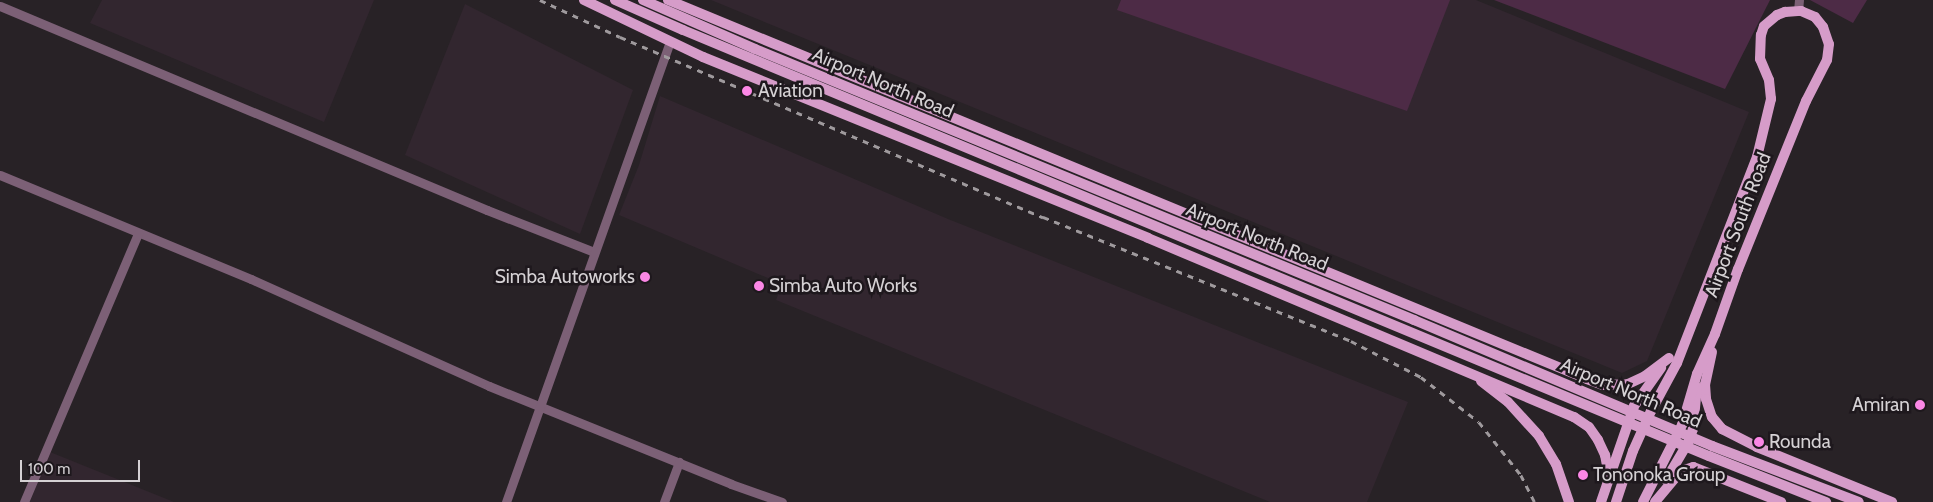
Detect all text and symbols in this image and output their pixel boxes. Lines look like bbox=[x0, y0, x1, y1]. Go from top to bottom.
street label: Airport North Road bbox=[809, 43, 957, 123]
place label: Aviation bbox=[758, 80, 823, 102]
marker: Aviation bbox=[740, 84, 754, 98]
street label: Airport South Road bbox=[1700, 149, 1776, 301]
street label: Airport North Road bbox=[1183, 198, 1331, 276]
place label: Simba Autoworks bbox=[495, 266, 635, 288]
marker: Simba Autoworks bbox=[639, 271, 651, 283]
place label: Simba Auto Works bbox=[769, 275, 917, 297]
marker: Simba Auto Works bbox=[753, 280, 765, 292]
street label: Airport North Road bbox=[1557, 353, 1705, 433]
place label: Amiran bbox=[1852, 394, 1910, 416]
marker: Amiran bbox=[1914, 399, 1926, 411]
place label: Rounda bbox=[1769, 431, 1831, 453]
marker: Rounda bbox=[1753, 436, 1765, 448]
scale bar bbox=[22, 450, 142, 482]
text: 100 m bbox=[28, 460, 70, 478]
place label: Tononoka Group bbox=[1593, 464, 1725, 486]
marker: Tononoka Group bbox=[1577, 469, 1589, 481]

